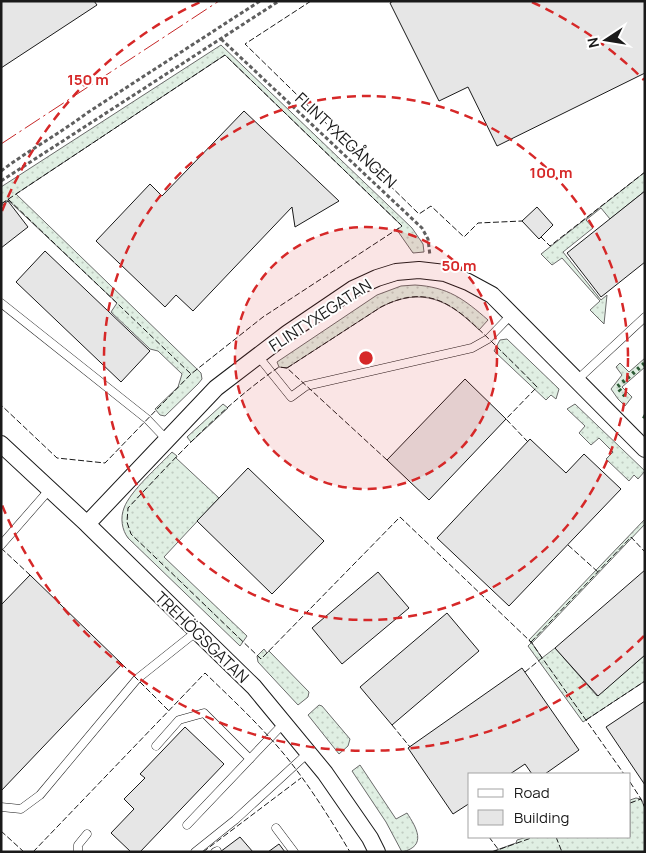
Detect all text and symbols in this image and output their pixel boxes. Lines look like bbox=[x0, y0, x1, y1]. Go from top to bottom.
north arrow bbox=[581, 15, 631, 65]
text: N bbox=[582, 36, 603, 50]
text: 150 m bbox=[67, 69, 109, 90]
street label: FLINTYXEGÅNGEN bbox=[291, 87, 401, 193]
text: 100 m bbox=[530, 162, 572, 183]
text: 50 m bbox=[441, 255, 477, 276]
street label: FLINTYXEGATAN bbox=[264, 274, 376, 356]
centre of rings bbox=[357, 349, 375, 367]
street label: TREHÖGSGATAN bbox=[150, 586, 254, 688]
legend bbox=[468, 773, 631, 838]
text: Road bbox=[514, 782, 550, 803]
text: Building bbox=[514, 807, 569, 828]

